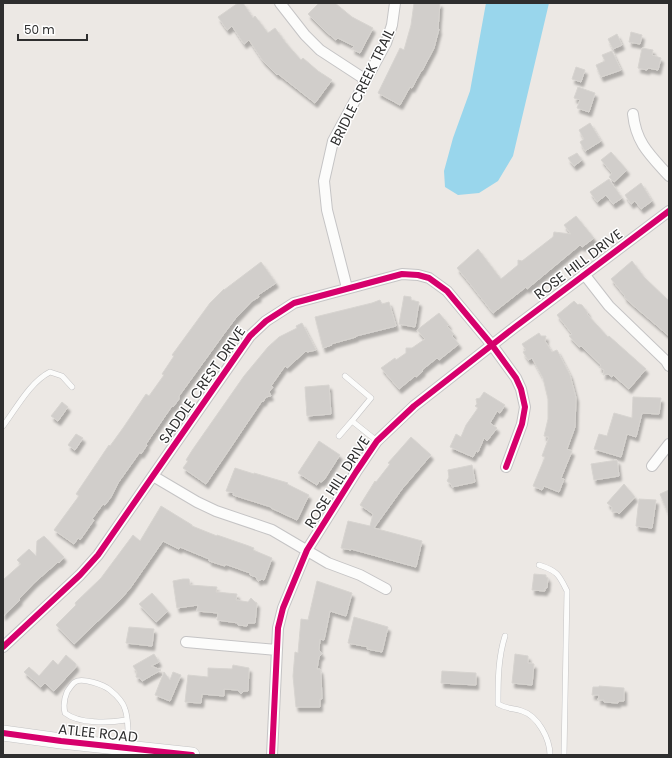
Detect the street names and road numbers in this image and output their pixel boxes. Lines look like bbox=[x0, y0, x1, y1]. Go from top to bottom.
street label: BRIDLE CREEK TRAIL bbox=[325, 25, 399, 149]
street label: ROSE HILL DRIVE bbox=[530, 224, 626, 304]
street label: SADDLE CREST DRIVE bbox=[154, 322, 250, 448]
street label: ROSE HILL DRIVE bbox=[300, 432, 374, 532]
street label: ATLEE ROAD bbox=[57, 719, 139, 747]

